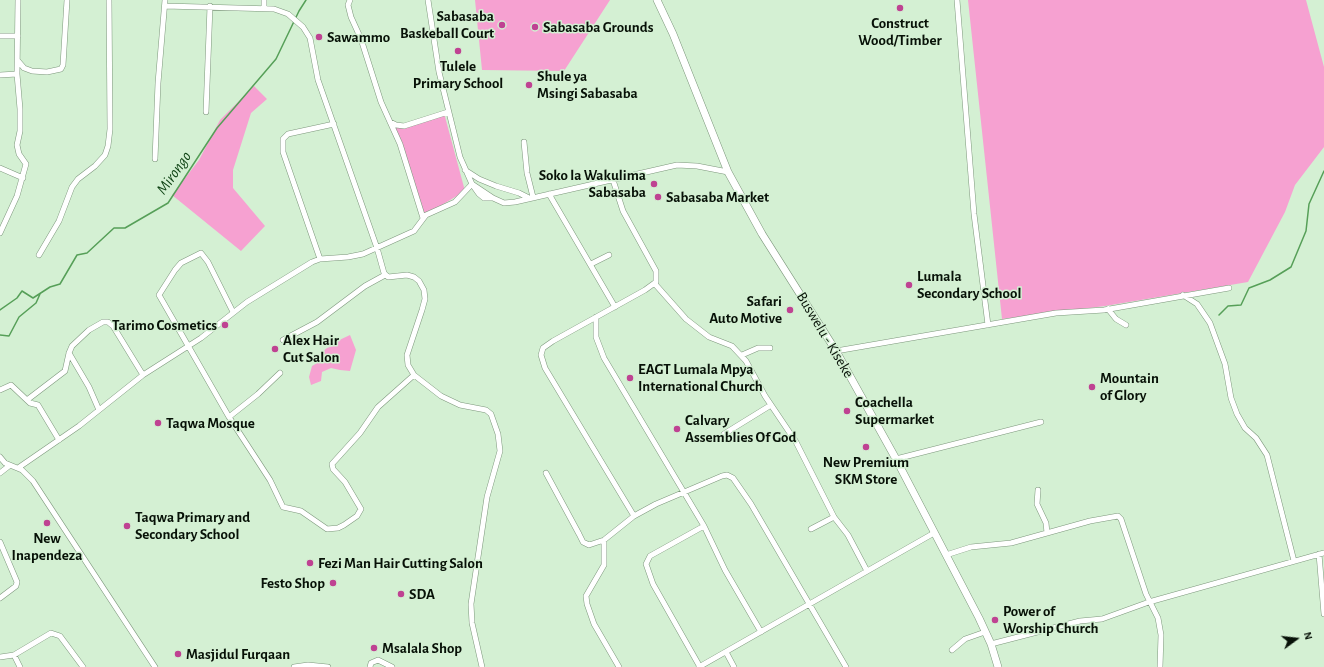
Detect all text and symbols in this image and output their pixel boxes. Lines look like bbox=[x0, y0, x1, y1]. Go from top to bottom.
marker: Construct Wood/Timber bbox=[895, 3, 905, 13]
place label: Sabasaba Baskeball Court bbox=[400, 7, 494, 42]
place label: Construct Wood/Timber bbox=[858, 14, 942, 49]
place label: Sabasaba Grounds bbox=[543, 18, 653, 36]
marker: Sabasaba Baskeball Court bbox=[497, 20, 507, 30]
marker: Sabasaba Grounds bbox=[530, 22, 540, 32]
place label: Sawammo bbox=[327, 28, 390, 46]
marker: Sawammo bbox=[314, 32, 324, 42]
marker: Tulele Primary School bbox=[453, 46, 463, 56]
place label: Tulele Primary School bbox=[413, 57, 503, 92]
place label: Shule ya Msingi Sabasaba bbox=[537, 67, 638, 102]
marker: Shule ya Msingi Sabasaba bbox=[524, 80, 534, 90]
water label: Mirongo bbox=[152, 148, 196, 198]
place label: Soko la Wakulima Sabasaba bbox=[539, 166, 646, 201]
marker: Soko la Wakulima Sabasaba bbox=[649, 179, 659, 189]
place label: Sabasaba Market bbox=[666, 188, 769, 206]
marker: Sabasaba Market bbox=[653, 192, 663, 202]
place label: Lumala Secondary School bbox=[917, 267, 1021, 302]
marker: Lumala Secondary School bbox=[904, 280, 914, 290]
street label: Buswelu - Kiseke bbox=[792, 289, 858, 381]
place label: Safari Auto Motive bbox=[709, 292, 782, 327]
marker: Safari Auto Motive bbox=[785, 305, 795, 315]
place label: Tarimo Cosmetics bbox=[112, 316, 217, 334]
marker: Tarimo Cosmetics bbox=[220, 320, 230, 330]
place label: Alex Hair Cut Salon bbox=[283, 331, 339, 366]
marker: Alex Hair Cut Salon bbox=[270, 344, 280, 354]
place label: EAGT Lumala Mpya International Church bbox=[638, 360, 763, 395]
place label: Mountain of Glory bbox=[1100, 369, 1159, 404]
marker: EAGT Lumala Mpya International Church bbox=[625, 373, 635, 383]
marker: Mountain of Glory bbox=[1087, 382, 1097, 392]
place label: Coachella Supermarket bbox=[855, 393, 934, 428]
marker: Coachella Supermarket bbox=[842, 406, 852, 416]
place label: Calvary Assemblies Of God bbox=[685, 411, 796, 446]
place label: Taqwa Mosque bbox=[166, 414, 255, 432]
marker: Taqwa Mosque bbox=[153, 418, 163, 428]
marker: Calvary Assemblies Of God bbox=[672, 424, 682, 434]
marker: New Premium SKM Store bbox=[861, 442, 871, 452]
place label: New Premium SKM Store bbox=[823, 453, 909, 488]
place label: Taqwa Primary and Secondary School bbox=[135, 508, 250, 543]
marker: New Inapendeza bbox=[42, 518, 52, 528]
marker: Taqwa Primary and Secondary School bbox=[122, 521, 132, 531]
place label: New Inapendeza bbox=[12, 529, 82, 564]
place label: Fezi Man Hair Cutting Salon bbox=[318, 554, 483, 572]
marker: Fezi Man Hair Cutting Salon bbox=[305, 558, 315, 568]
place label: Festo Shop bbox=[261, 574, 325, 592]
marker: Festo Shop bbox=[328, 578, 338, 588]
place label: SDA bbox=[409, 585, 435, 603]
marker: SDA bbox=[396, 589, 406, 599]
place label: Power of Worship Church bbox=[1003, 602, 1099, 637]
marker: Power of Worship Church bbox=[990, 615, 1000, 625]
north arrow bbox=[1276, 619, 1316, 659]
text: N bbox=[1302, 631, 1314, 641]
place label: Msalala Shop bbox=[382, 639, 462, 657]
marker: Msalala Shop bbox=[369, 643, 379, 653]
place label: Masjidul Furqaan bbox=[186, 645, 290, 663]
marker: Masjidul Furqaan bbox=[173, 649, 183, 659]

